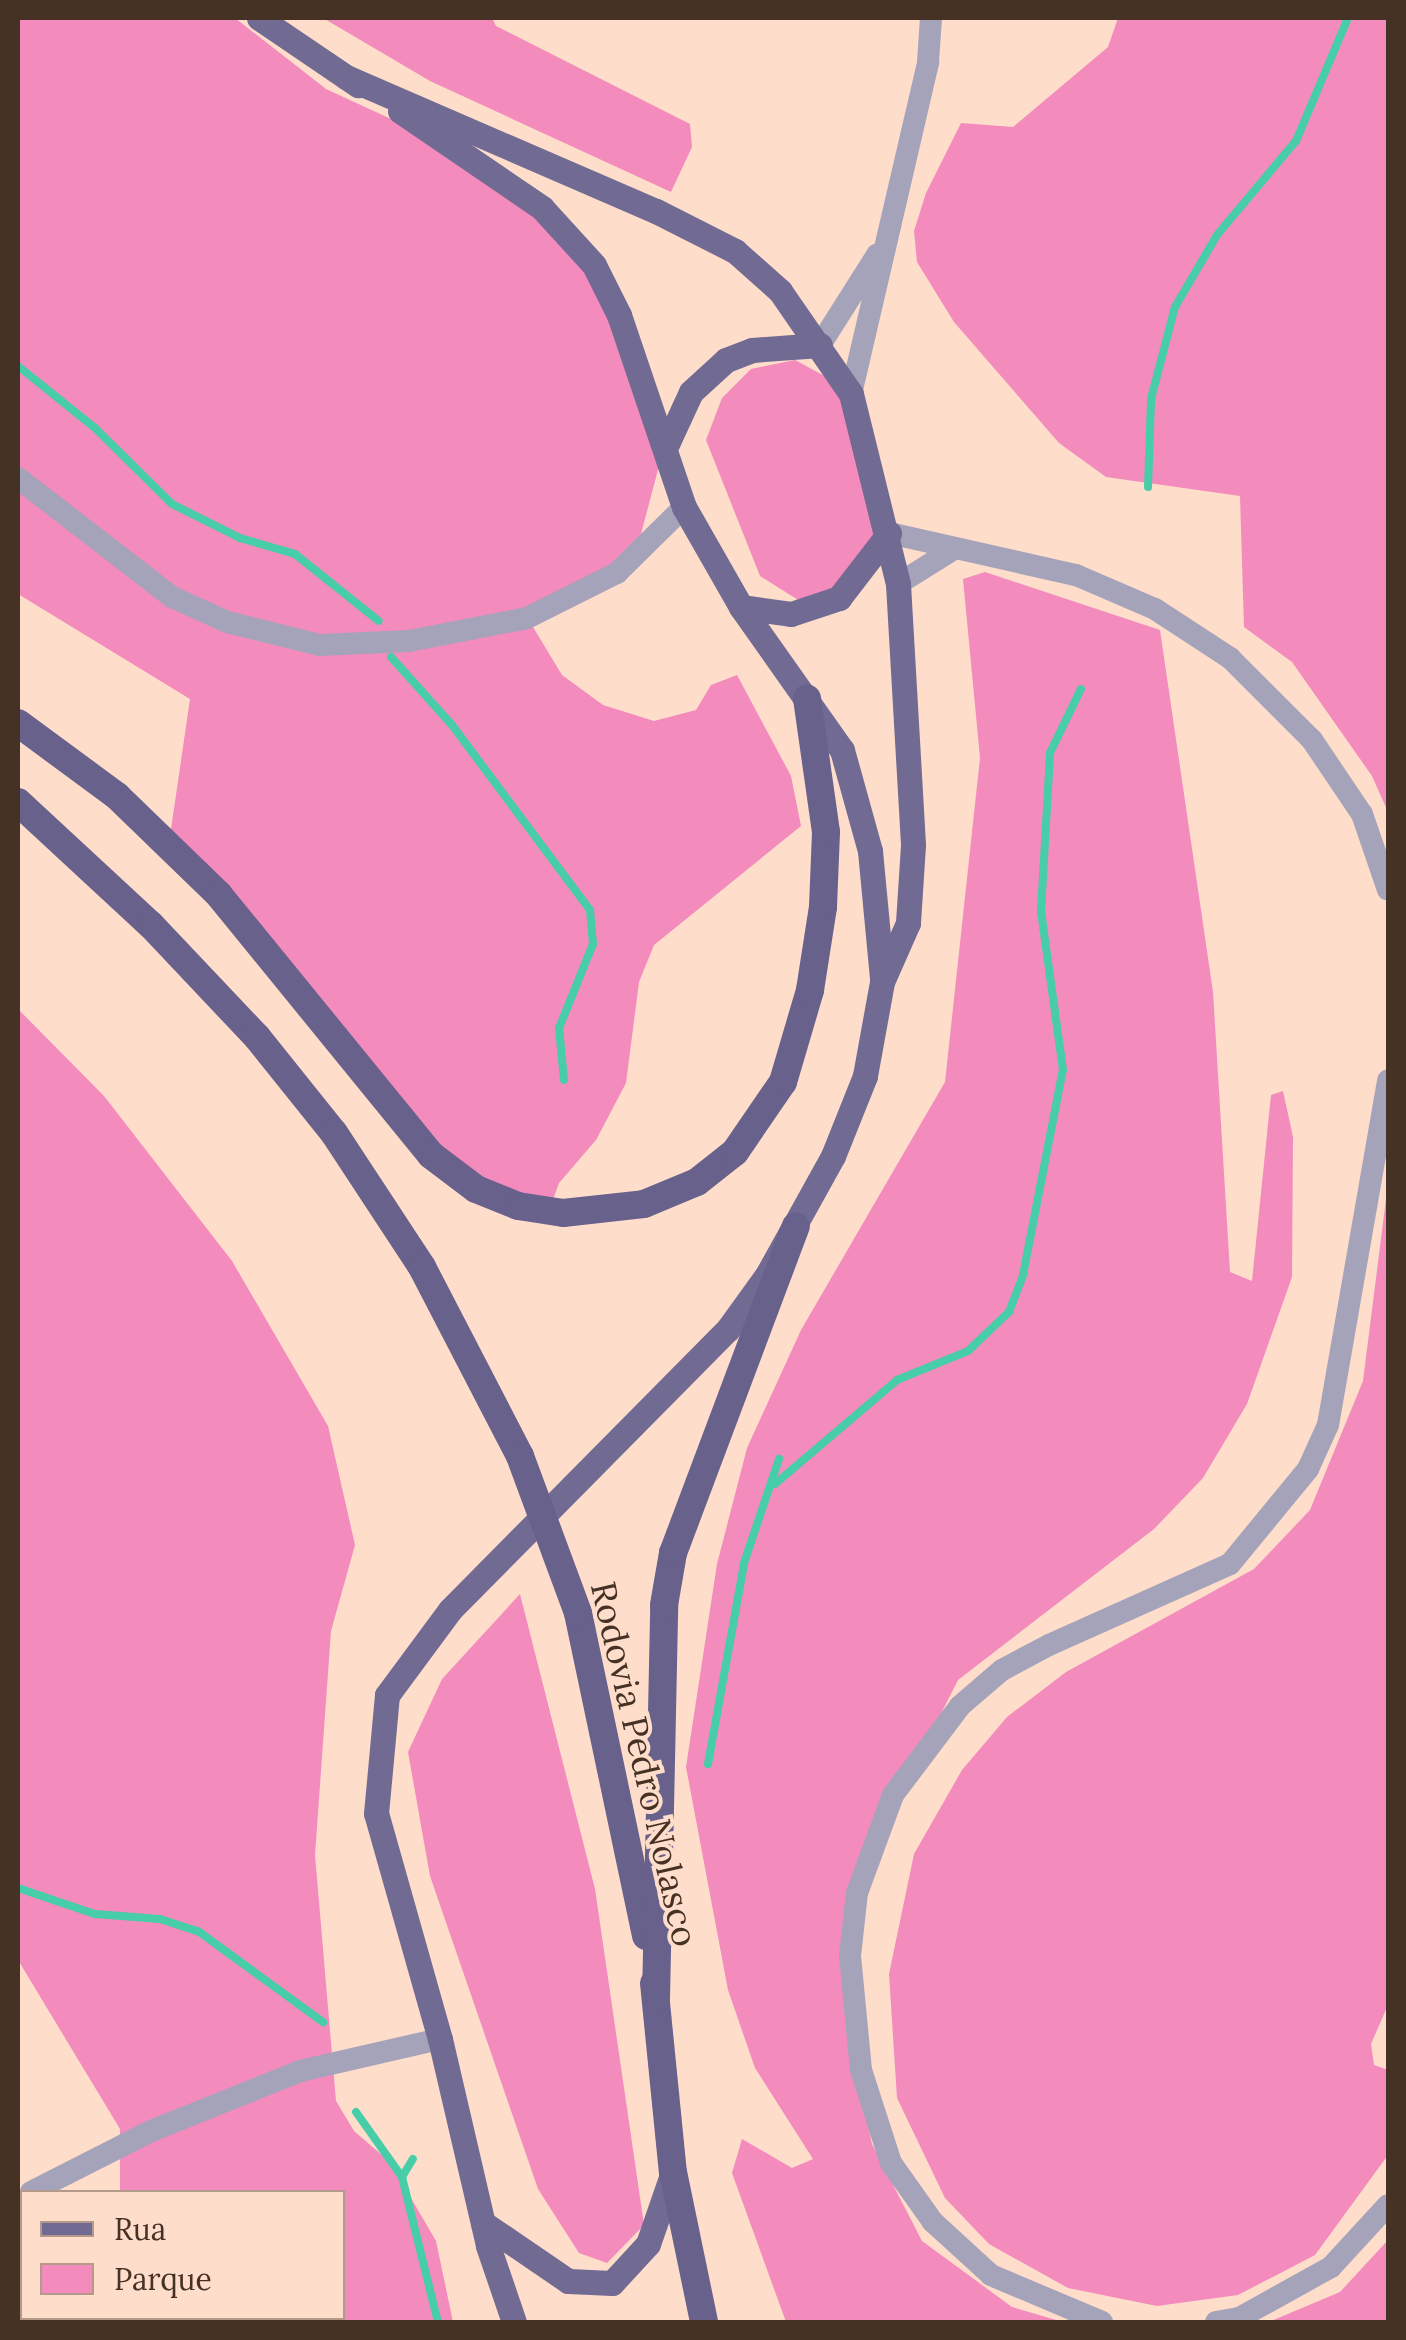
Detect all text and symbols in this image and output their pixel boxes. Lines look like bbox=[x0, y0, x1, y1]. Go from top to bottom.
street label: Rodovia Pedro Nolasco bbox=[582, 1578, 706, 1950]
legend bbox=[20, 2190, 345, 2320]
text: Rua bbox=[114, 2210, 166, 2248]
text: Parque bbox=[114, 2260, 212, 2298]

